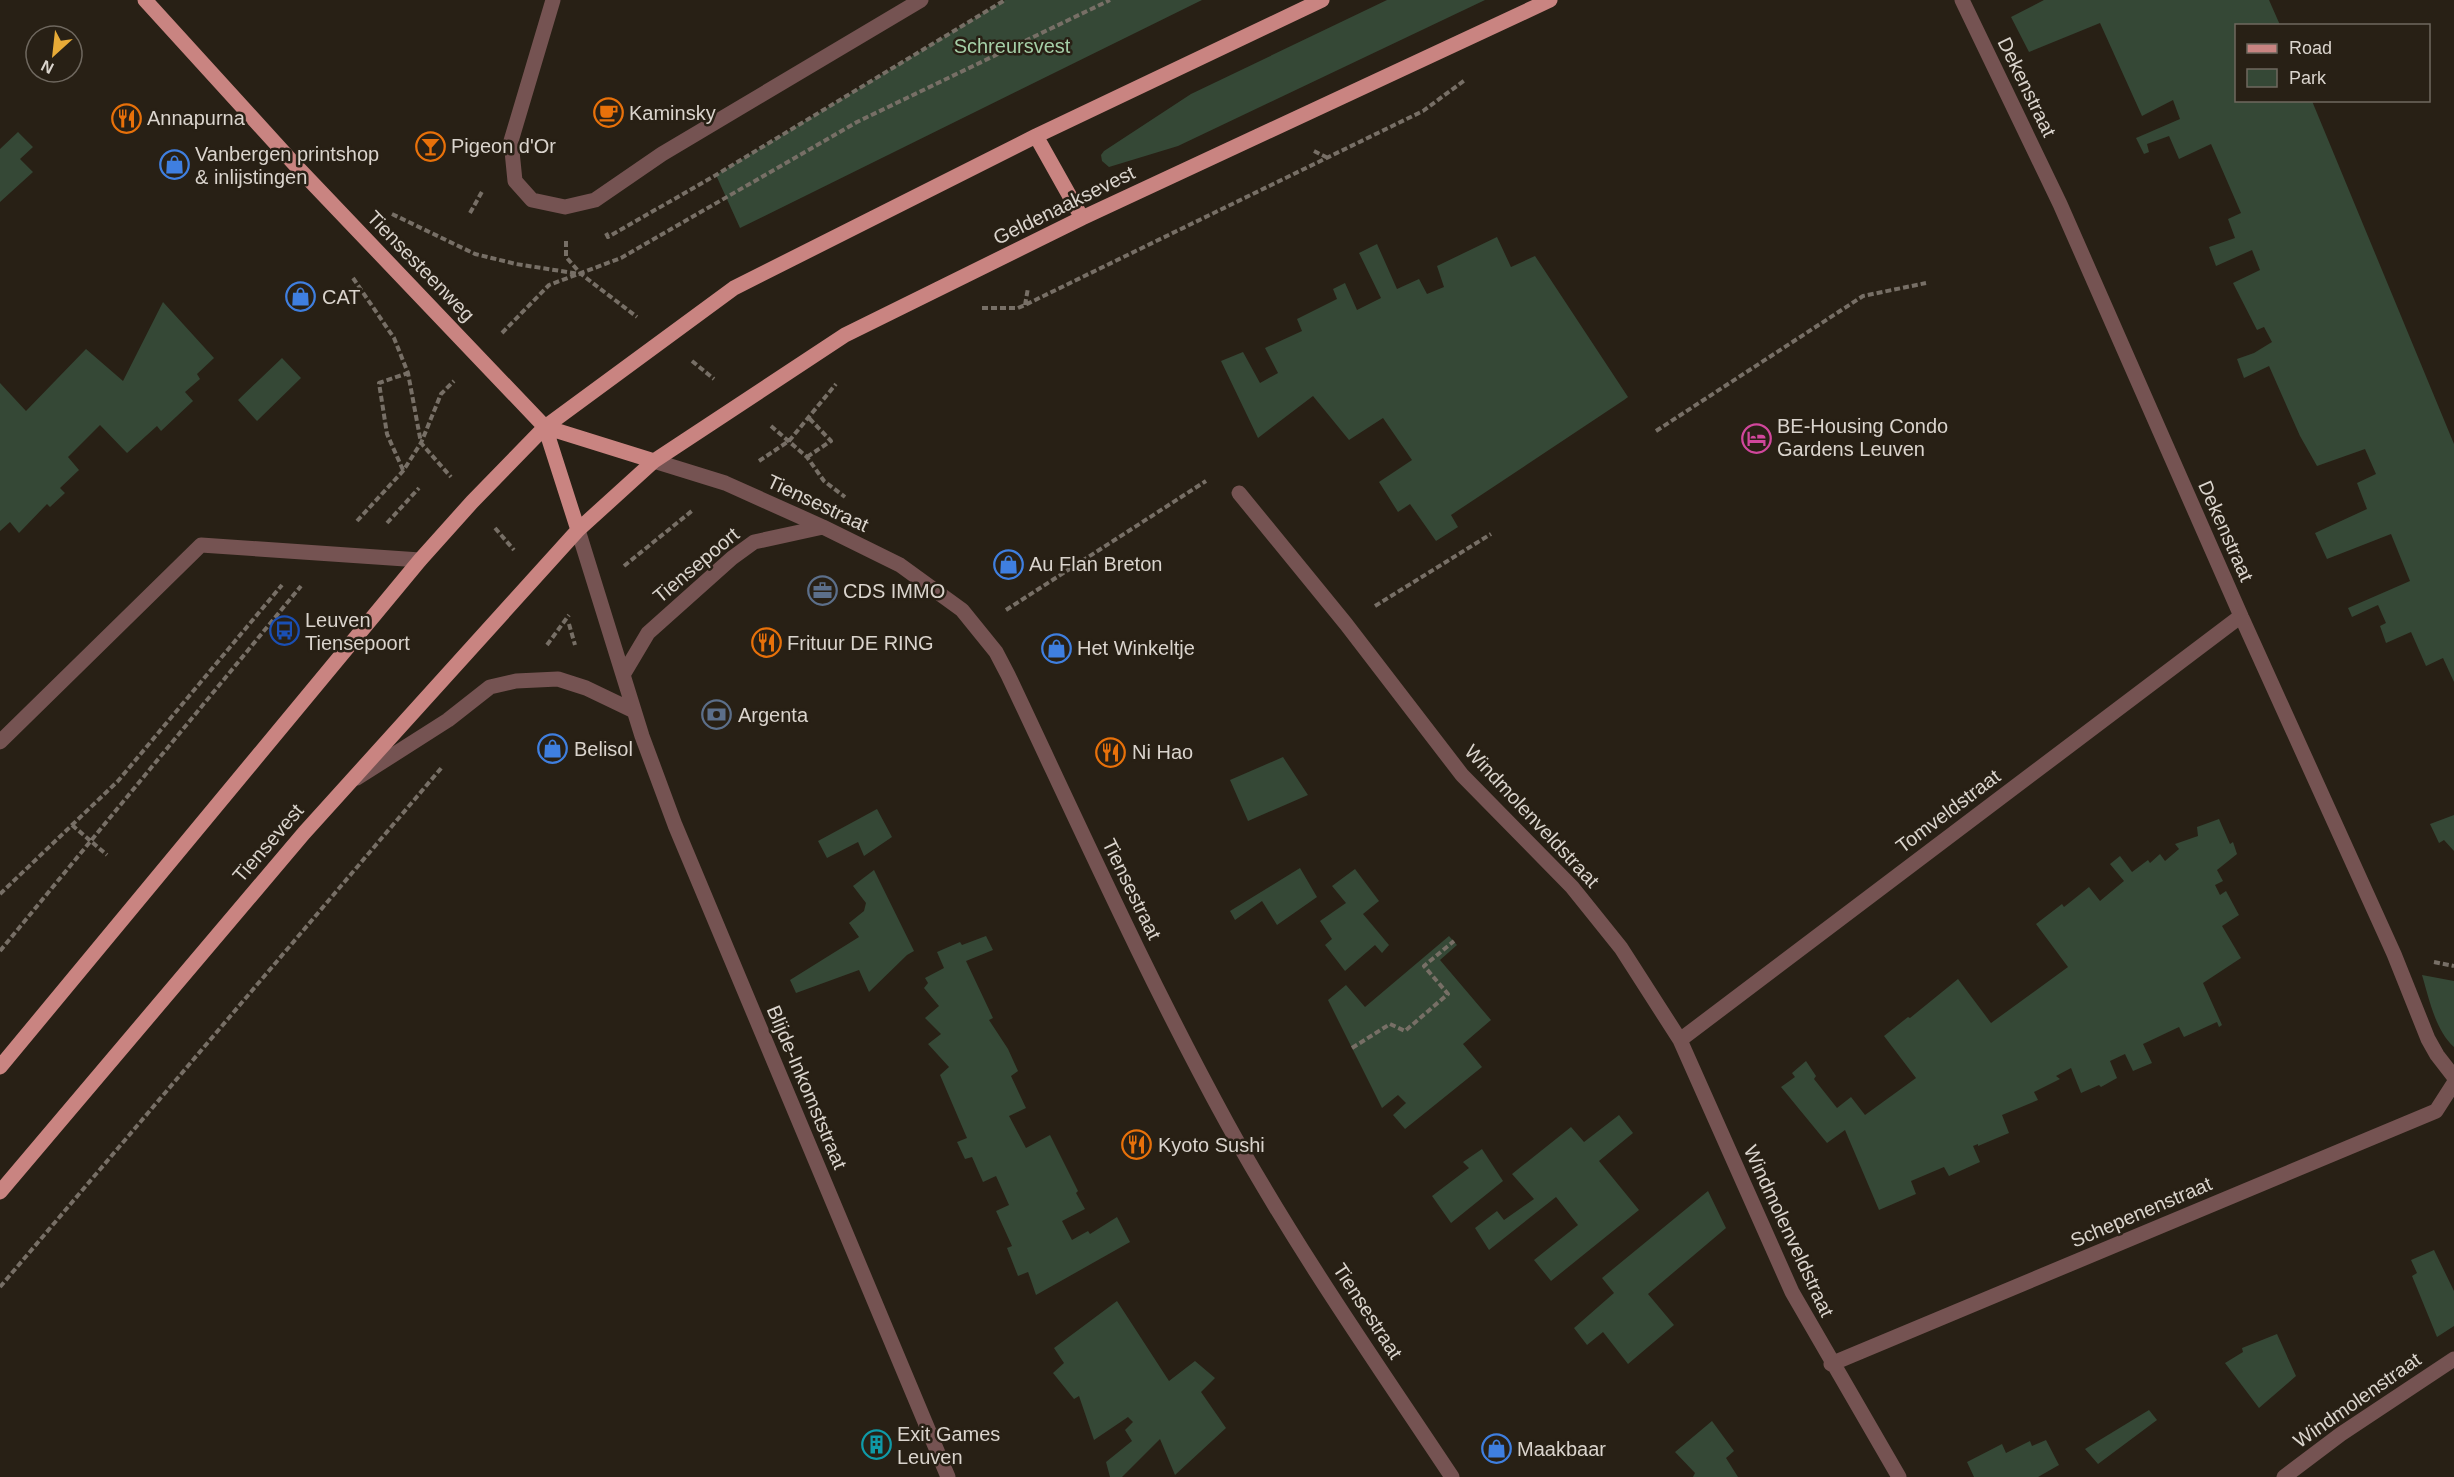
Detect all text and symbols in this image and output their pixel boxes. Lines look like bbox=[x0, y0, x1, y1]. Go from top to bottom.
north arrow bbox=[24, 24, 84, 84]
legend bbox=[2235, 24, 2430, 102]
street label: Dekenstraat bbox=[1993, 34, 2061, 141]
park label: Schreursvest bbox=[954, 35, 1071, 57]
text: Road bbox=[2289, 38, 2332, 58]
text: N bbox=[38, 57, 56, 77]
text: Park bbox=[2289, 68, 2327, 88]
cafe icon: Kaminsky bbox=[592, 97, 624, 129]
restaurant icon: Annapurna bbox=[110, 102, 142, 134]
place label: Kaminsky bbox=[629, 102, 716, 124]
place label: Annapurna bbox=[147, 107, 246, 129]
bar icon: Pigeon d'Or bbox=[414, 130, 446, 162]
place label: Pigeon d'Or bbox=[451, 135, 556, 157]
place label: Vanbergen printshop & inlijstingen bbox=[195, 143, 379, 188]
shop icon: Vanbergen printshop & inlijstingen bbox=[158, 149, 190, 181]
street label: Geldenaaksevest bbox=[990, 161, 1139, 249]
street label: Tiensesteenweg bbox=[363, 206, 479, 326]
shop icon: CAT bbox=[285, 281, 317, 313]
place label: CAT bbox=[322, 286, 361, 308]
place label: BE-Housing Condo Gardens Leuven bbox=[1777, 415, 1948, 460]
hotel icon: BE-Housing Condo Gardens Leuven bbox=[1740, 422, 1772, 454]
street label: Tiensestraat bbox=[764, 470, 873, 536]
street label: Dekenstraat bbox=[2194, 477, 2258, 585]
street label: Tiensepoort bbox=[649, 523, 744, 607]
shop icon: Au Flan Breton bbox=[992, 548, 1024, 580]
place label: Au Flan Breton bbox=[1029, 553, 1162, 575]
office icon: CDS IMMO bbox=[806, 575, 838, 607]
place label: CDS IMMO bbox=[843, 580, 945, 602]
place label: Leuven Tiensepoort bbox=[305, 609, 410, 654]
bus stop icon: Leuven Tiensepoort bbox=[268, 615, 300, 647]
restaurant icon: Frituur DE RING bbox=[750, 627, 782, 659]
place label: Frituur DE RING bbox=[787, 632, 934, 654]
shop icon: Het Winkeltje bbox=[1040, 632, 1072, 664]
place label: Het Winkeltje bbox=[1077, 637, 1195, 659]
bank icon: Argenta bbox=[701, 699, 733, 731]
place label: Argenta bbox=[738, 704, 809, 726]
shop icon: Belisol bbox=[537, 733, 569, 765]
restaurant icon: Ni Hao bbox=[1095, 736, 1127, 768]
place label: Belisol bbox=[574, 738, 633, 760]
street label: Windmolenveldstraat bbox=[1460, 740, 1604, 892]
place label: Ni Hao bbox=[1132, 741, 1193, 763]
street label: Tomveldstraat bbox=[1892, 764, 2005, 857]
street label: Tiensevest bbox=[228, 799, 308, 886]
street label: Tiensestraat bbox=[1098, 835, 1166, 943]
street label: Blijde-Inkomststraat bbox=[763, 1002, 852, 1173]
restaurant icon: Kyoto Sushi bbox=[1121, 1129, 1153, 1161]
place label: Kyoto Sushi bbox=[1158, 1134, 1265, 1156]
street label: Windmolenveldstraat bbox=[1740, 1142, 1839, 1321]
street label: Schepenenstraat bbox=[2067, 1172, 2215, 1252]
street label: Tiensestraat bbox=[1329, 1259, 1407, 1363]
street label: Windmolenstraat bbox=[2289, 1348, 2425, 1452]
place label: Exit Games Leuven bbox=[897, 1423, 1000, 1468]
building icon: Exit Games Leuven bbox=[860, 1429, 892, 1461]
shop icon: Maakbaar bbox=[1480, 1433, 1512, 1465]
place label: Maakbaar bbox=[1517, 1438, 1606, 1460]

